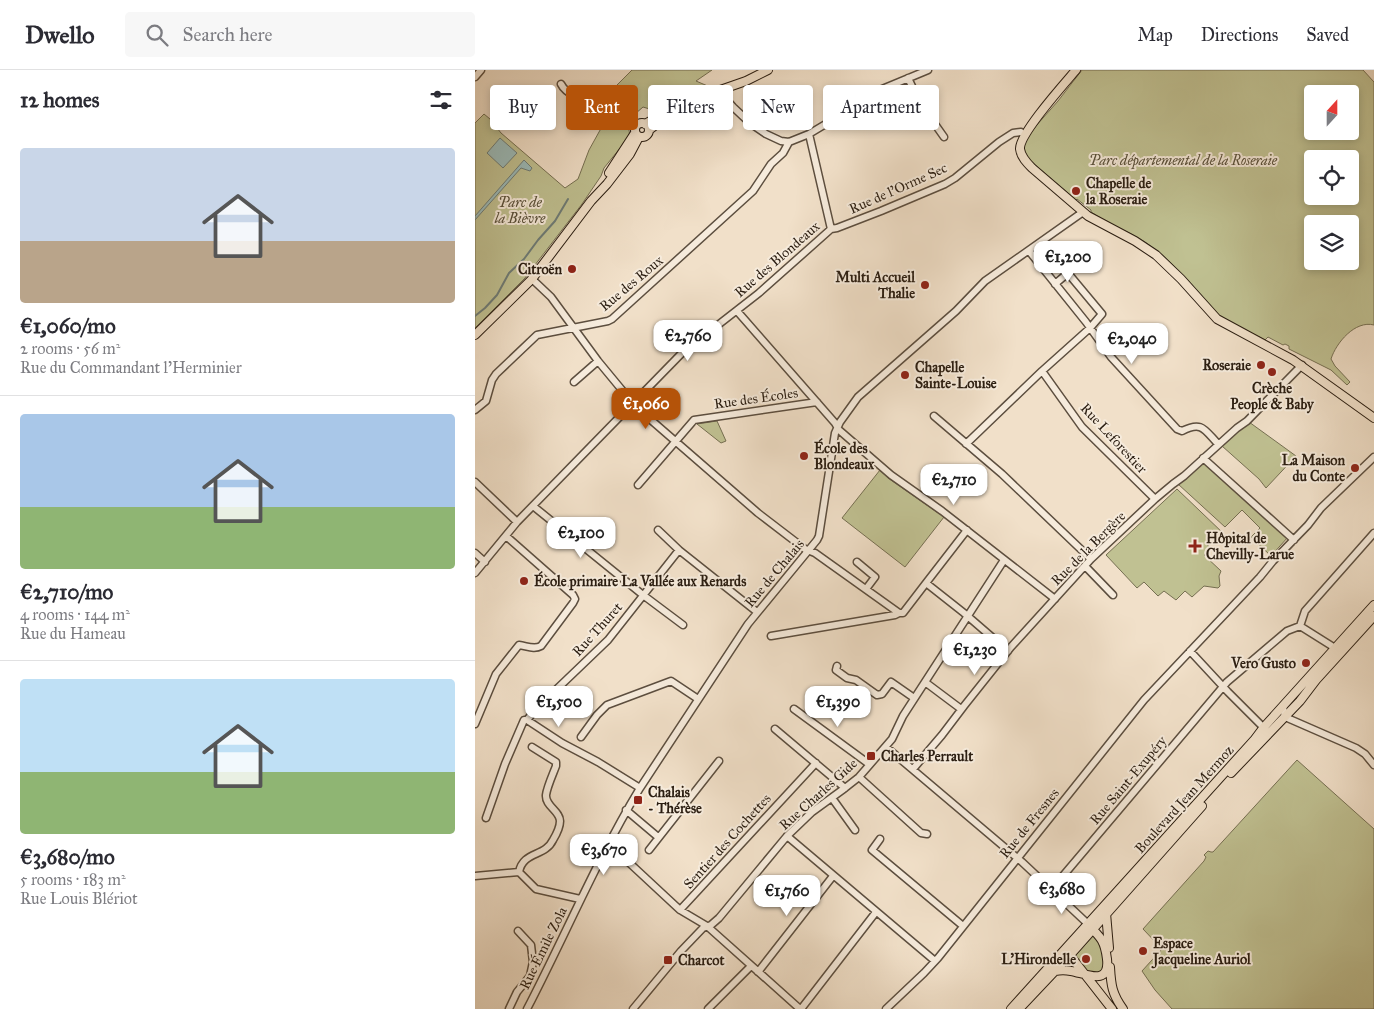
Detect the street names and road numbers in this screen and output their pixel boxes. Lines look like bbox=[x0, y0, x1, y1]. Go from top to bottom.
street label: Rue de l'Orme Sec bbox=[847, 159, 950, 218]
street label: Rue des Blondeaux bbox=[731, 217, 824, 301]
street label: Rue des Roux bbox=[596, 251, 667, 315]
street label: Rue des Écoles bbox=[713, 382, 799, 413]
street label: Rue Leforestier bbox=[1077, 400, 1151, 478]
street label: Rue de la Bergère bbox=[1048, 507, 1129, 589]
street label: Rue de Chalais bbox=[741, 536, 808, 611]
street label: Rue Thuret bbox=[569, 599, 626, 660]
street label: Rue Saint-Exupéry bbox=[1086, 732, 1171, 828]
street label: Boulevard Jean Mermoz bbox=[1131, 741, 1239, 858]
street label: Rue Charles Gide bbox=[776, 755, 861, 834]
street label: Rue de Fresnes bbox=[996, 785, 1063, 862]
street label: Sentier des Cochettes bbox=[680, 790, 775, 892]
street label: Rue Émile Zola bbox=[514, 903, 571, 992]

